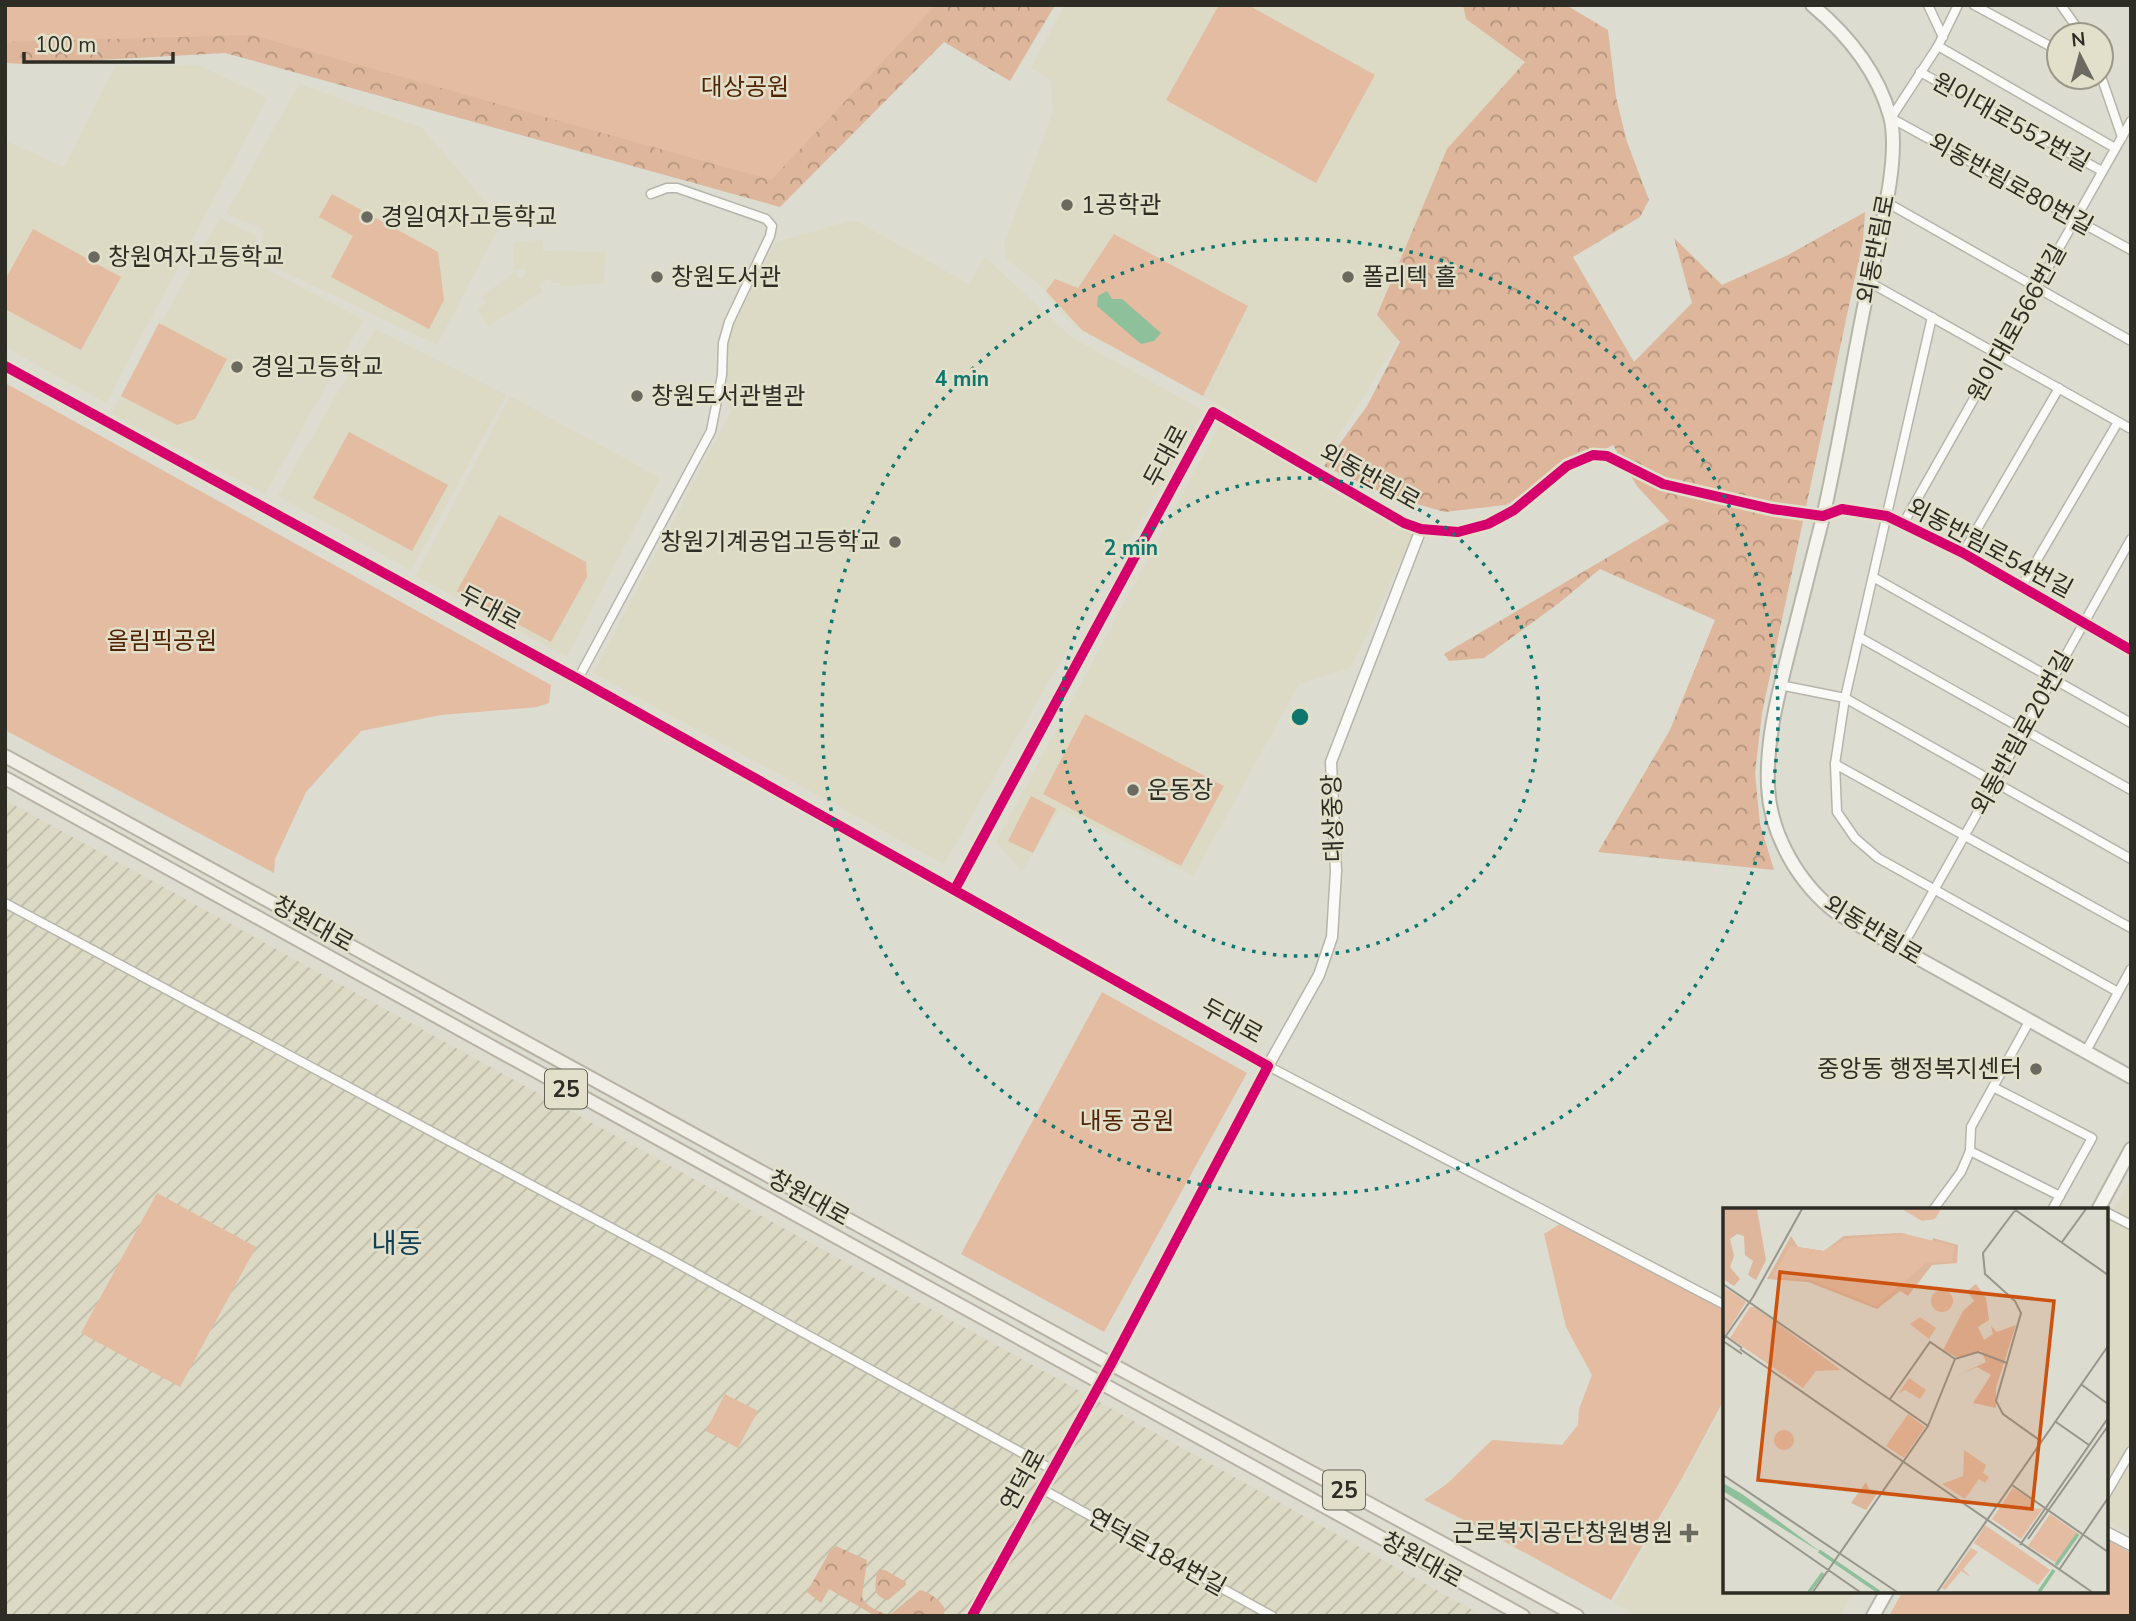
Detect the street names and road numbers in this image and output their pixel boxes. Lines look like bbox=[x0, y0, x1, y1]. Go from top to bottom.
street label: 원이대로552번길 bbox=[1926, 65, 2096, 179]
street label: 외동반림로80번길 bbox=[1923, 126, 2099, 242]
street label: 외동반림로 bbox=[1850, 192, 1902, 306]
street label: 원이대로566번길 bbox=[1960, 238, 2074, 408]
street label: 두대로 bbox=[1136, 419, 1196, 493]
street label: 외동반림로 bbox=[1314, 436, 1426, 518]
street label: 외동반림로54번길 bbox=[1902, 491, 2078, 605]
street label: 두대로 bbox=[453, 578, 527, 638]
street label: 외동반림로20번길 bbox=[1964, 645, 2080, 821]
street label: 대상중앙 bbox=[1315, 773, 1351, 863]
street label: 외동반림로 bbox=[1817, 888, 1929, 972]
street label: 창원대로 bbox=[267, 889, 359, 959]
street label: 두대로 bbox=[1195, 991, 1269, 1051]
road number: 25 bbox=[545, 1070, 587, 1108]
street label: 창원대로 bbox=[763, 1163, 855, 1233]
street label: 연덕로 bbox=[993, 1443, 1053, 1517]
road number: 25 bbox=[1323, 1470, 1365, 1510]
street label: 연덕로184번길 bbox=[1082, 1501, 1232, 1603]
street label: 창원대로 bbox=[1376, 1525, 1468, 1595]

